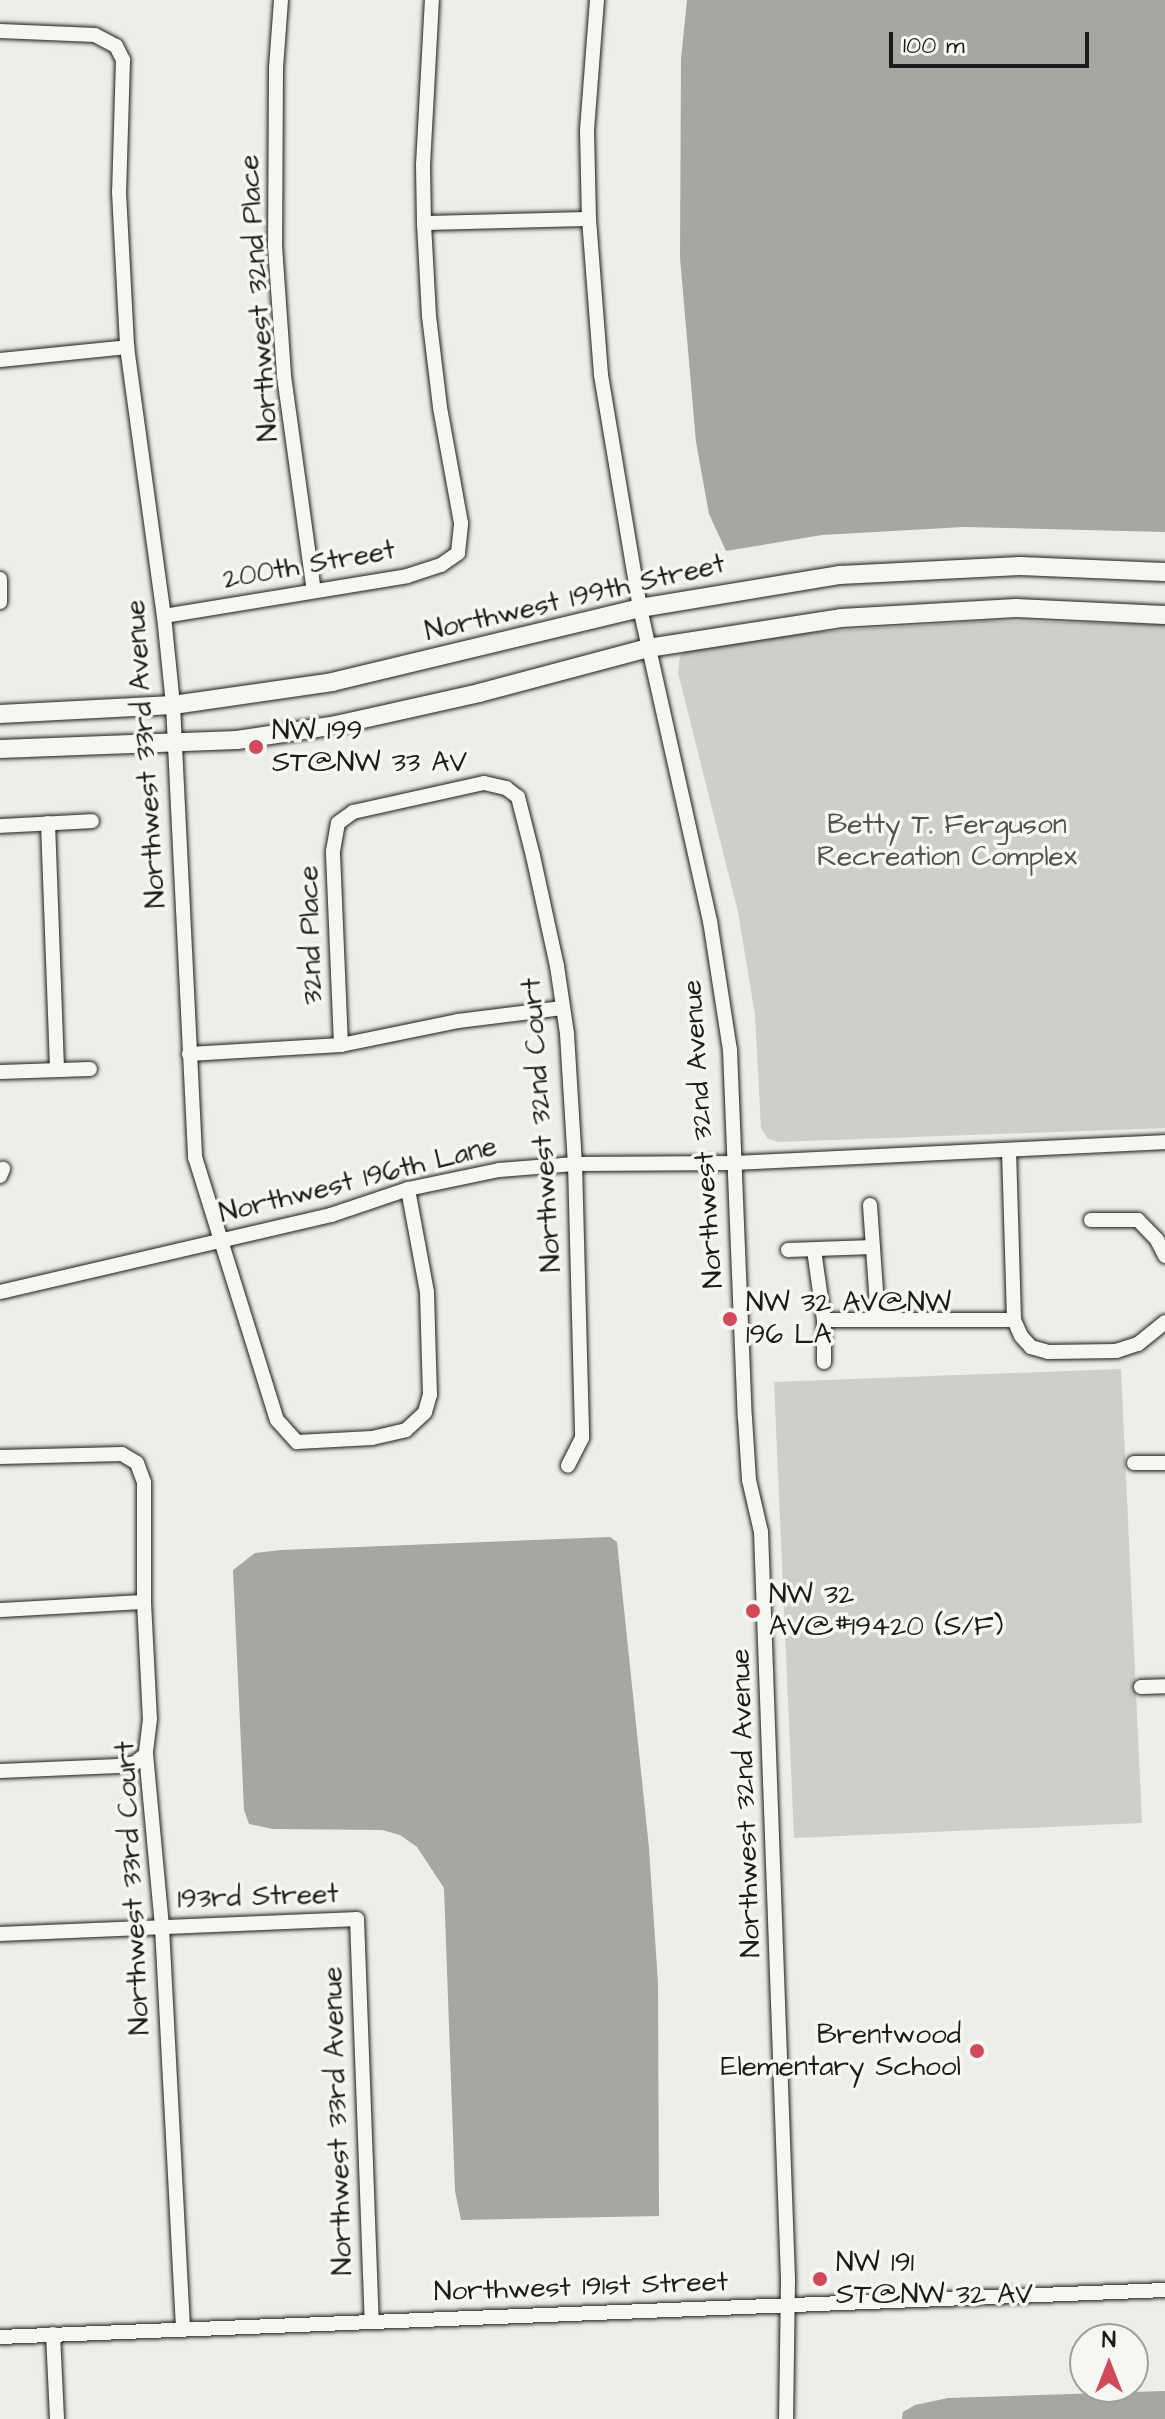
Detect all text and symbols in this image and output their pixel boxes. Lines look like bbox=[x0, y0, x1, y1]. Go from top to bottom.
scale bar bbox=[893, 16, 1093, 66]
text: 100 m bbox=[903, 29, 965, 63]
street label: Northwest 32nd Place bbox=[232, 153, 286, 443]
street label: 200th Street bbox=[220, 533, 398, 597]
street label: Northwest 199th Street bbox=[422, 547, 728, 649]
street label: Northwest 33rd Avenue bbox=[118, 599, 174, 909]
place label: NW 199 ST@NW 33 AV bbox=[272, 714, 467, 780]
marker: NW 199 ST@NW 33 AV bbox=[247, 738, 265, 756]
park label: Betty T. Ferguson Recreation Complex bbox=[817, 808, 1077, 874]
street label: 32nd Place bbox=[292, 865, 330, 1005]
street label: Northwest 32nd Court bbox=[515, 977, 569, 1273]
street label: Northwest 32nd Avenue bbox=[675, 979, 731, 1289]
street label: Northwest 196th Lane bbox=[216, 1129, 500, 1231]
place label: NW 32 AV@NW 196 LA bbox=[746, 1286, 951, 1352]
marker: NW 32 AV@NW 196 LA bbox=[721, 1310, 739, 1328]
place label: NW 32 AV@#19420 (S/F) bbox=[769, 1578, 1003, 1644]
marker: NW 32 AV@#19420 (S/F) bbox=[744, 1602, 762, 1620]
street label: Northwest 32nd Avenue bbox=[724, 1648, 768, 1958]
street label: Northwest 33rd Court bbox=[109, 1740, 157, 2036]
street label: 193rd Street bbox=[177, 1877, 339, 1917]
street label: Northwest 33rd Avenue bbox=[316, 1966, 360, 2276]
place label: Brentwood Elementary School bbox=[721, 2018, 961, 2084]
marker: Brentwood Elementary School bbox=[968, 2042, 986, 2060]
place label: NW 191 ST@NW 32 AV bbox=[836, 2246, 1033, 2312]
street label: Northwest 191st Street bbox=[433, 2265, 729, 2309]
marker: NW 191 ST@NW 32 AV bbox=[811, 2270, 829, 2288]
north arrow bbox=[1069, 2323, 1149, 2403]
text: N bbox=[1102, 2325, 1116, 2356]

